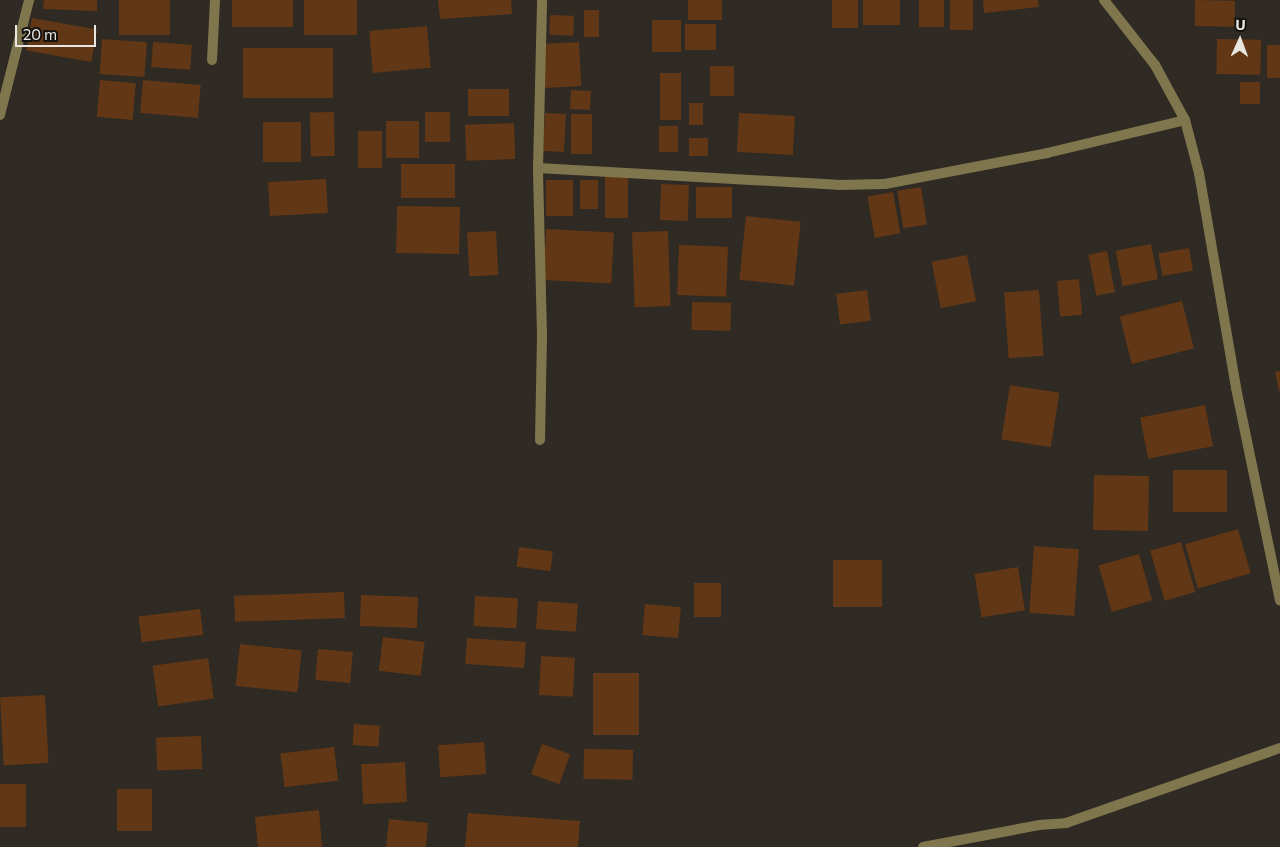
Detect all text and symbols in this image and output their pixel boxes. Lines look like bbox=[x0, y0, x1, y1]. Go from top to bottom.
scale bar bbox=[18, 15, 99, 47]
north arrow bbox=[1215, 15, 1265, 65]
text: U bbox=[1235, 16, 1246, 33]
text: 20 m bbox=[23, 25, 57, 43]

